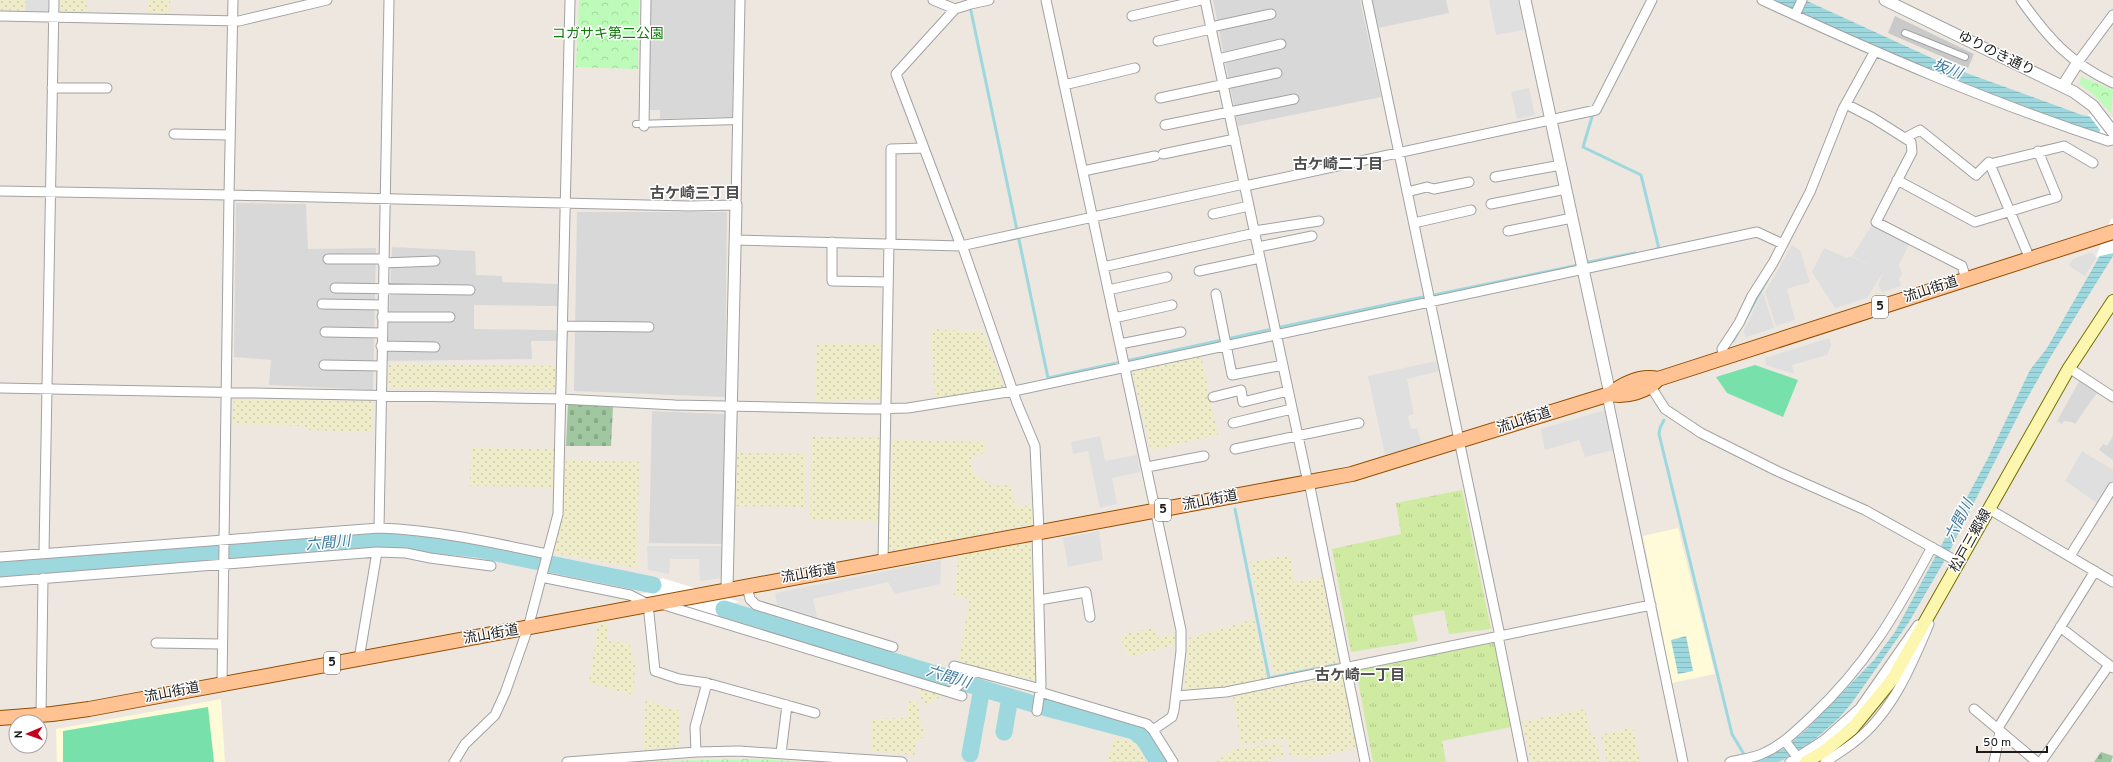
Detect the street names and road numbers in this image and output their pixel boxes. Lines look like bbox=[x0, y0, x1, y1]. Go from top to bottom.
street label: ゆりのき通り bbox=[1955, 28, 2037, 80]
street label: 流山街道 bbox=[1902, 273, 1960, 307]
road number: 5 bbox=[1872, 296, 1888, 318]
street label: 流山街道 bbox=[1495, 404, 1553, 438]
street label: 流山街道 bbox=[1181, 487, 1239, 515]
road number: 5 bbox=[1155, 499, 1171, 521]
street label: 松戸三郷線 bbox=[1947, 506, 1995, 576]
street label: 流山街道 bbox=[780, 561, 838, 587]
street label: 流山街道 bbox=[462, 622, 520, 648]
road number: 5 bbox=[324, 652, 340, 674]
street label: 流山街道 bbox=[143, 679, 201, 707]

